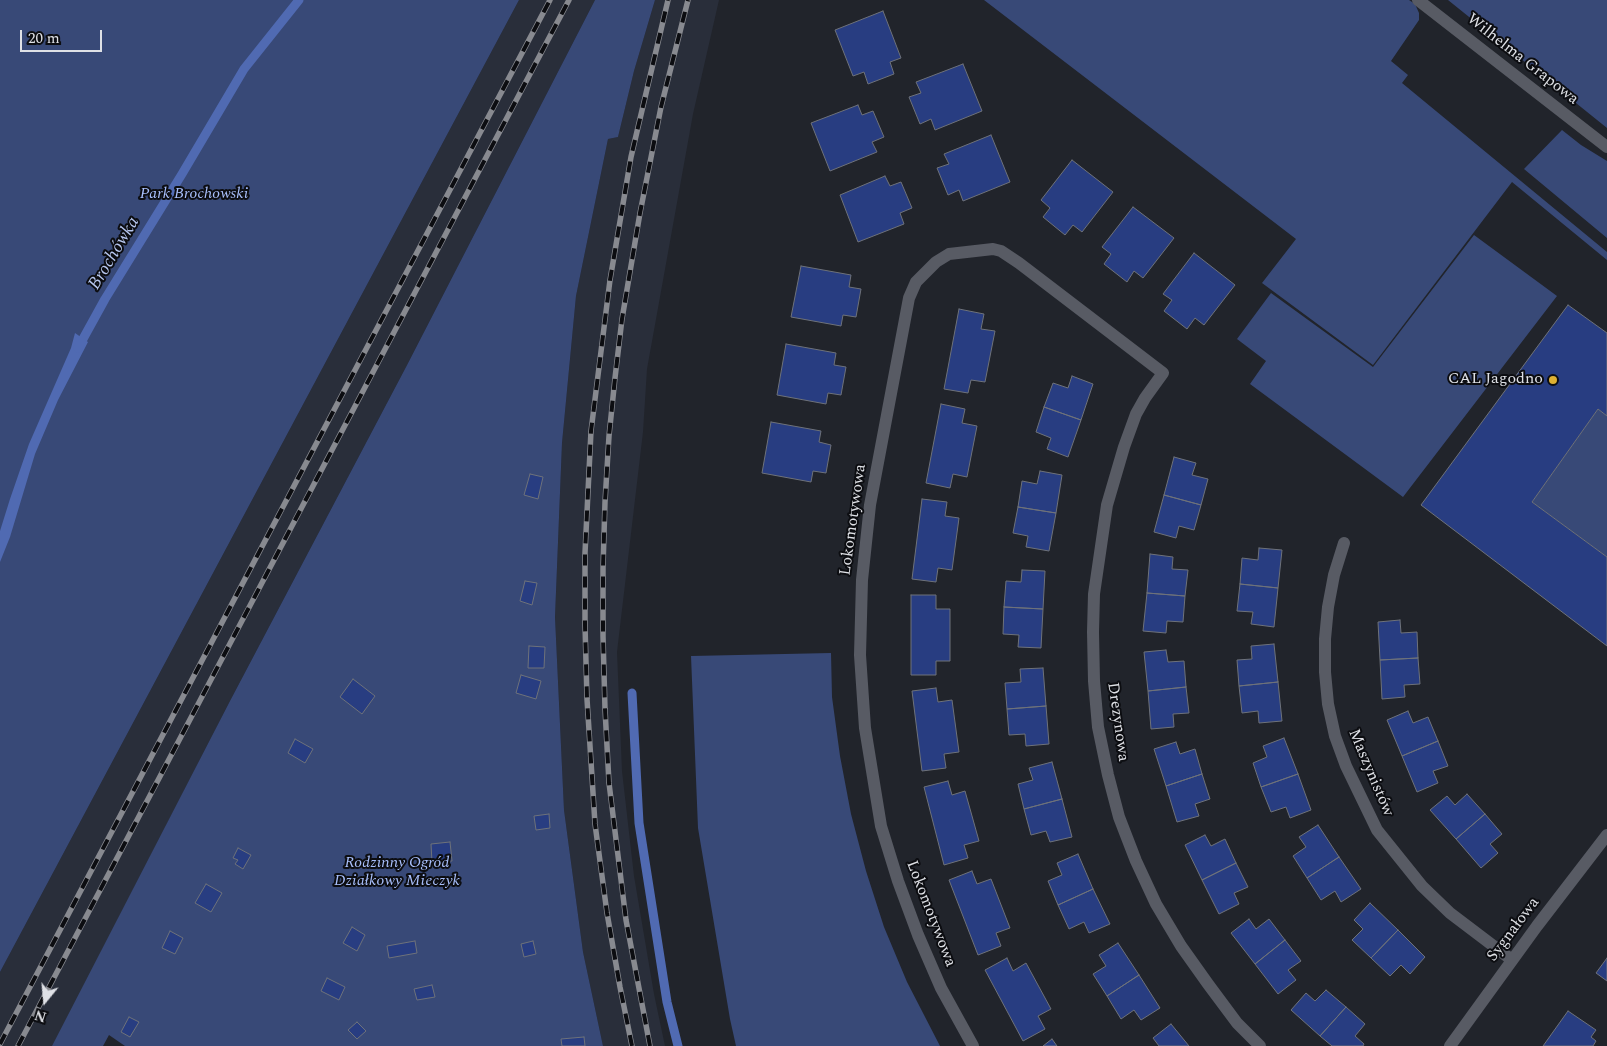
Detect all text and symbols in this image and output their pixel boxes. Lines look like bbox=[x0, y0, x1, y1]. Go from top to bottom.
street label: Wilhelma Grapowa bbox=[1462, 10, 1582, 110]
scale bar bbox=[22, 20, 105, 52]
text: 20 m bbox=[28, 27, 60, 50]
park label: Park Brochowski bbox=[140, 185, 248, 205]
water label: Brochówka bbox=[85, 214, 145, 294]
place label: CAL Jagodno bbox=[1448, 370, 1543, 390]
marker: CAL Jagodno bbox=[1547, 374, 1559, 386]
street label: Lokomotywowa bbox=[837, 463, 871, 577]
street label: Drezynowa bbox=[1102, 681, 1132, 763]
street label: Maszynistów bbox=[1343, 727, 1397, 819]
park label: Rodzinny Ogród Działkowy Mieczyk bbox=[334, 854, 460, 892]
street label: Lokomotywowa bbox=[901, 858, 959, 970]
street label: Sygnałowa bbox=[1484, 894, 1544, 966]
north arrow bbox=[20, 976, 70, 1026]
text: N bbox=[32, 1004, 49, 1028]

